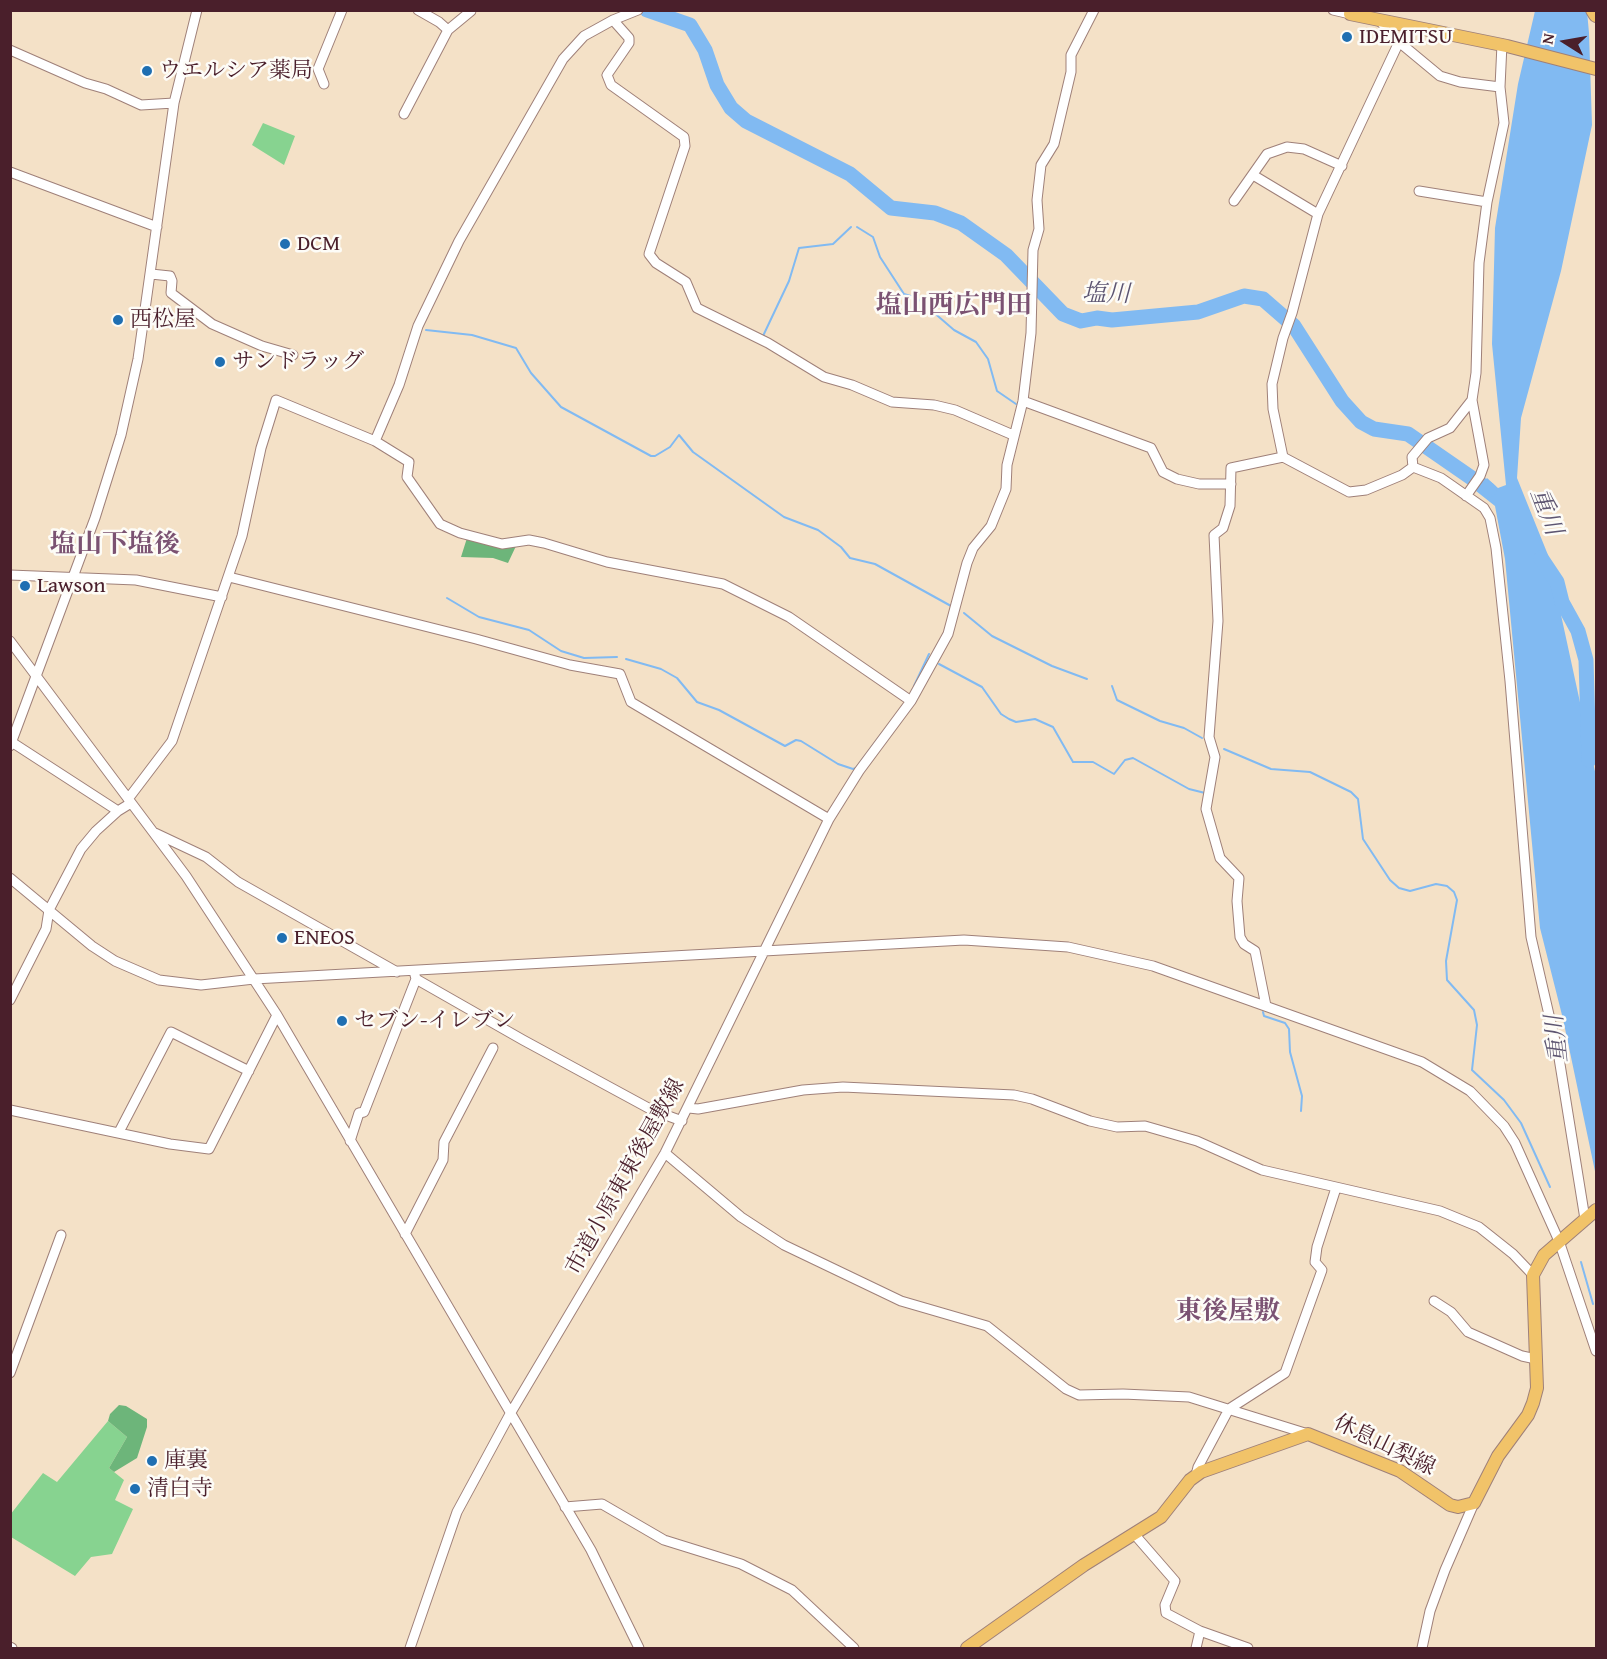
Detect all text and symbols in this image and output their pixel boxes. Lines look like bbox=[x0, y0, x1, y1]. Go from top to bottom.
north arrow bbox=[1535, 12, 1595, 72]
place label: IDEMITSU bbox=[1359, 24, 1453, 50]
marker: IDEMITSU bbox=[1340, 30, 1354, 44]
text: N bbox=[1535, 31, 1560, 46]
place label: ウエルシア薬局 bbox=[159, 58, 313, 84]
marker: ウエルシア薬局 bbox=[140, 64, 154, 78]
place label: DCM bbox=[297, 231, 340, 257]
marker: DCM bbox=[278, 237, 292, 251]
water label: 塩川 bbox=[1082, 280, 1130, 310]
district label: 塩山西広門田 bbox=[876, 290, 1032, 322]
place label: 西松屋 bbox=[130, 307, 196, 333]
marker: 西松屋 bbox=[111, 313, 125, 327]
place label: サンドラッグ bbox=[232, 349, 364, 375]
marker: サンドラッグ bbox=[213, 355, 227, 369]
water label: 重川 bbox=[1523, 484, 1567, 540]
district label: 塩山下塩後 bbox=[50, 529, 180, 561]
place label: Lawson bbox=[37, 573, 106, 599]
marker: Lawson bbox=[18, 579, 32, 593]
place label: ENEOS bbox=[294, 925, 355, 951]
marker: ENEOS bbox=[275, 931, 289, 945]
place label: セブン-イレブン bbox=[354, 1008, 516, 1034]
marker: セブン-イレブン bbox=[335, 1014, 349, 1028]
water label: 重川 bbox=[1541, 1014, 1575, 1064]
street label: 市道小原東東後屋敷線 bbox=[561, 1074, 691, 1280]
district label: 東後屋敷 bbox=[1176, 1296, 1280, 1328]
street label: 休息山梨線 bbox=[1329, 1410, 1439, 1482]
place label: 庫裏 bbox=[164, 1448, 208, 1474]
marker: 庫裏 bbox=[145, 1454, 159, 1468]
place label: 清白寺 bbox=[147, 1476, 213, 1502]
marker: 清白寺 bbox=[128, 1482, 142, 1496]

